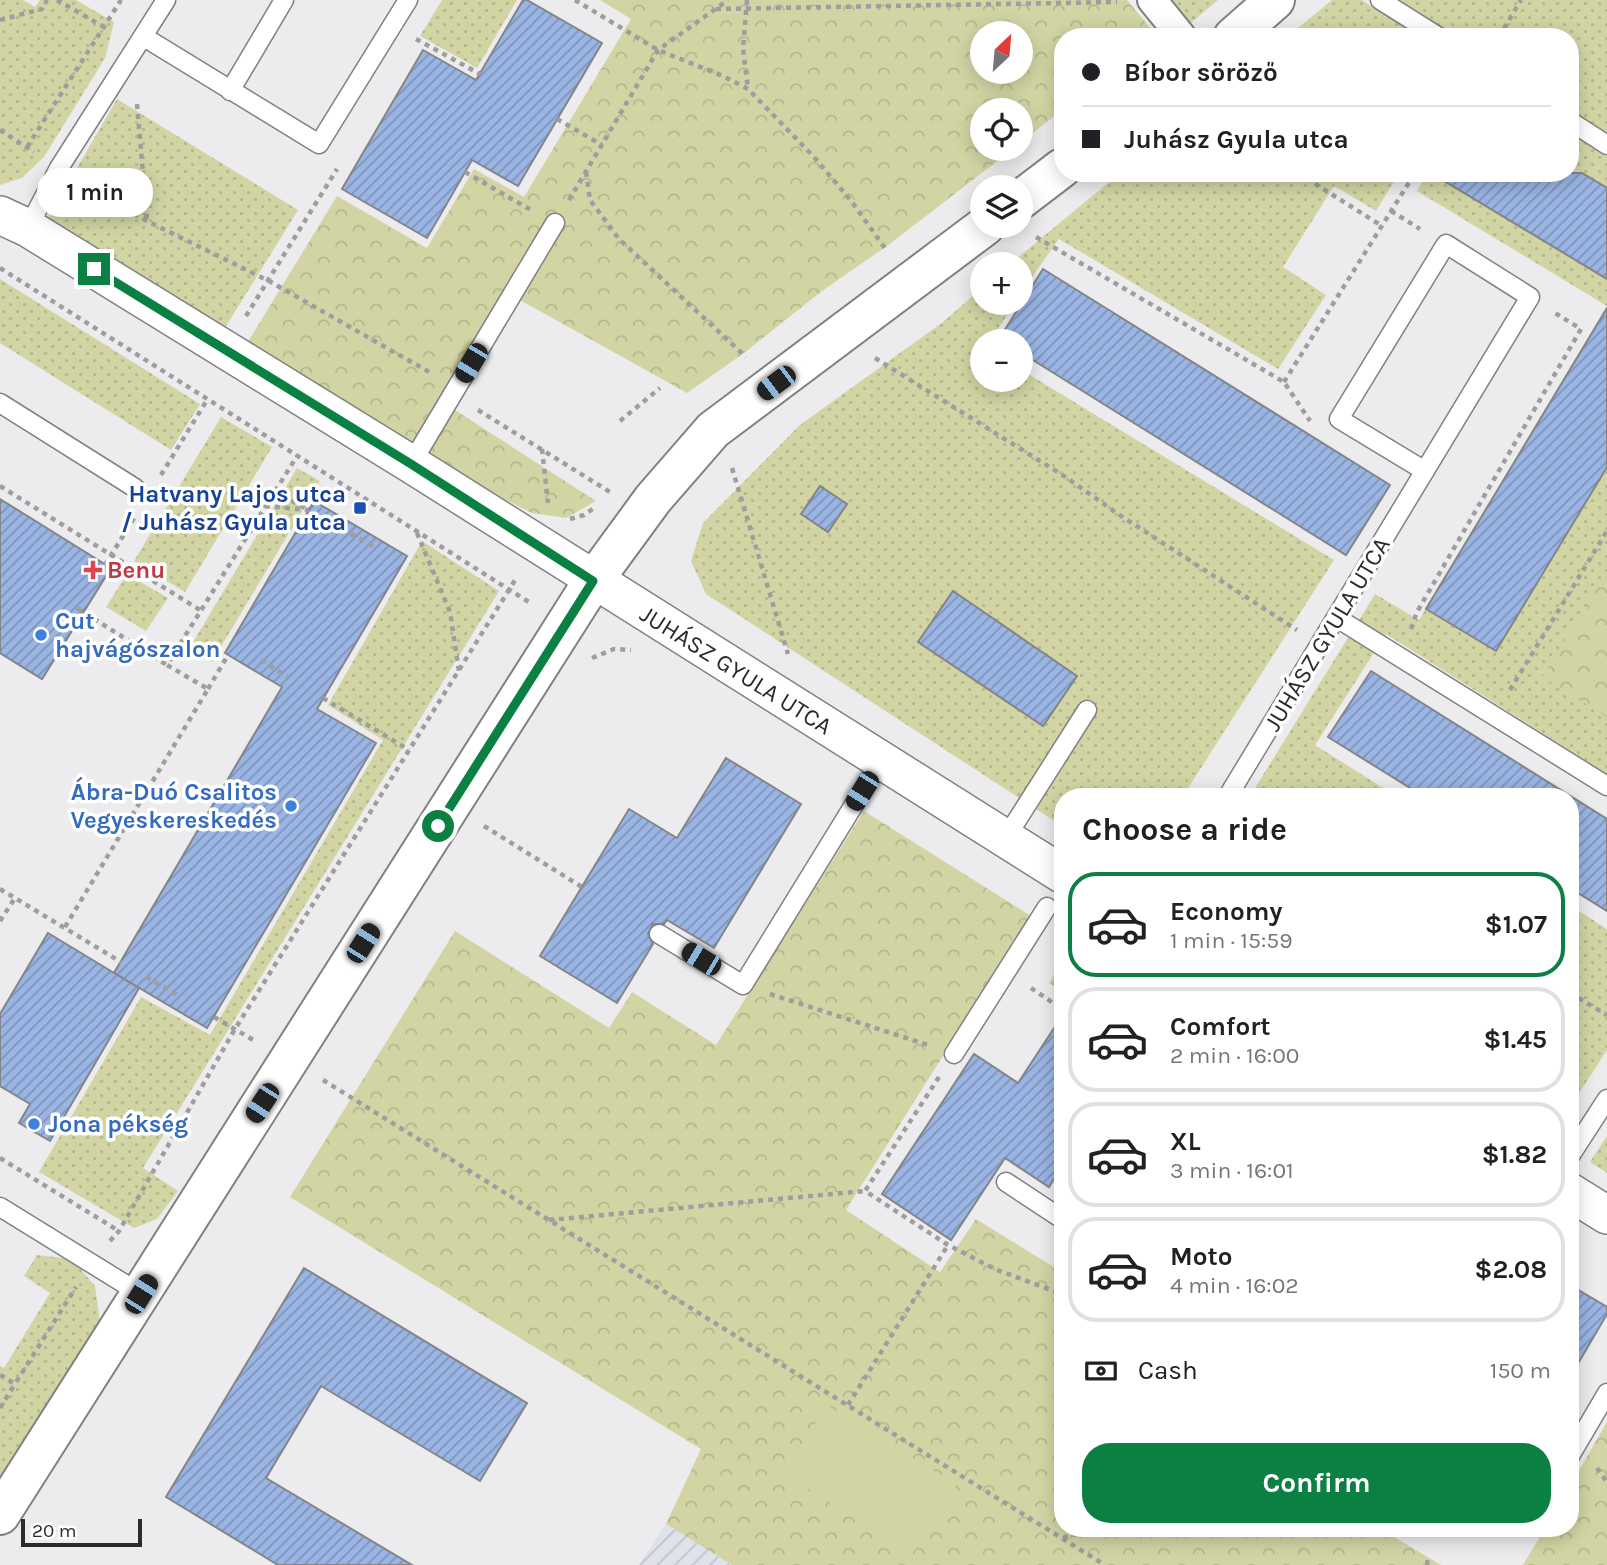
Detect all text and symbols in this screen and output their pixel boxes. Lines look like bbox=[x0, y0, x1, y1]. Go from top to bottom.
north arrow bbox=[970, 21, 1032, 84]
map controls bbox=[970, 21, 1033, 392]
text: Bíbor söröző bbox=[1124, 57, 1278, 88]
button: locate bbox=[970, 98, 1033, 161]
text: Juhász Gyula utca bbox=[1124, 124, 1349, 155]
callout: 1 min bbox=[36, 168, 152, 216]
button: layers bbox=[970, 175, 1033, 238]
text: 1 min bbox=[66, 179, 124, 206]
button: + bbox=[970, 252, 1033, 315]
route end bbox=[78, 253, 110, 285]
button: − bbox=[970, 329, 1033, 392]
car bbox=[452, 340, 491, 386]
car bbox=[753, 362, 800, 404]
place label: Hatvany Lajos utca / Juhász Gyula utca bbox=[121, 480, 346, 536]
marker: Hatvany Lajos utca / Juhász Gyula utca bbox=[352, 500, 368, 516]
street label: JUHÁSZ GYULA UTCA bbox=[1257, 531, 1396, 736]
place label: Benu bbox=[107, 556, 165, 584]
marker: Benu bbox=[85, 562, 101, 578]
street label: JUHÁSZ GYULA UTCA bbox=[635, 599, 838, 740]
place label: Cut hajvágószalon bbox=[55, 607, 221, 663]
marker: Cut hajvágószalon bbox=[33, 627, 49, 643]
car bbox=[842, 768, 883, 814]
place label: Ábra-Duó Csalitos Vegyeskereskedés bbox=[70, 776, 277, 834]
marker: Ábra-Duó Csalitos Vegyeskereskedés bbox=[283, 798, 299, 814]
route start bbox=[422, 810, 454, 842]
text: Choose a ride bbox=[1082, 811, 1287, 848]
icon: car bbox=[1086, 893, 1149, 956]
text: Economy bbox=[1170, 896, 1282, 927]
text: $1.07 bbox=[1485, 909, 1547, 940]
car bbox=[343, 920, 384, 966]
text: 1 min · 15:59 bbox=[1170, 927, 1293, 954]
car bbox=[678, 939, 725, 979]
icon: car bbox=[1086, 1008, 1149, 1071]
text: Comfort bbox=[1170, 1011, 1271, 1042]
text: $1.45 bbox=[1484, 1024, 1547, 1055]
text: 2 min · 16:00 bbox=[1170, 1042, 1299, 1069]
car bbox=[242, 1080, 283, 1126]
place label: Jona pékség bbox=[48, 1110, 188, 1138]
marker: Jona pékség bbox=[26, 1116, 42, 1132]
icon: car bbox=[1086, 1123, 1149, 1186]
text: XL bbox=[1170, 1126, 1201, 1157]
text: $1.82 bbox=[1482, 1139, 1547, 1170]
text: 3 min · 16:01 bbox=[1170, 1157, 1294, 1184]
icon: car bbox=[1086, 1238, 1149, 1301]
text: Moto bbox=[1170, 1241, 1232, 1272]
text: $2.08 bbox=[1475, 1254, 1547, 1285]
car bbox=[121, 1271, 162, 1317]
text: 4 min · 16:02 bbox=[1170, 1272, 1299, 1299]
icon: cash bbox=[1082, 1352, 1120, 1390]
text: Cash bbox=[1138, 1355, 1198, 1386]
text: 150 m bbox=[1490, 1357, 1551, 1384]
button: Confirm bbox=[1082, 1443, 1551, 1523]
scale bar bbox=[21, 1516, 142, 1548]
text: 20 m bbox=[32, 1520, 77, 1542]

